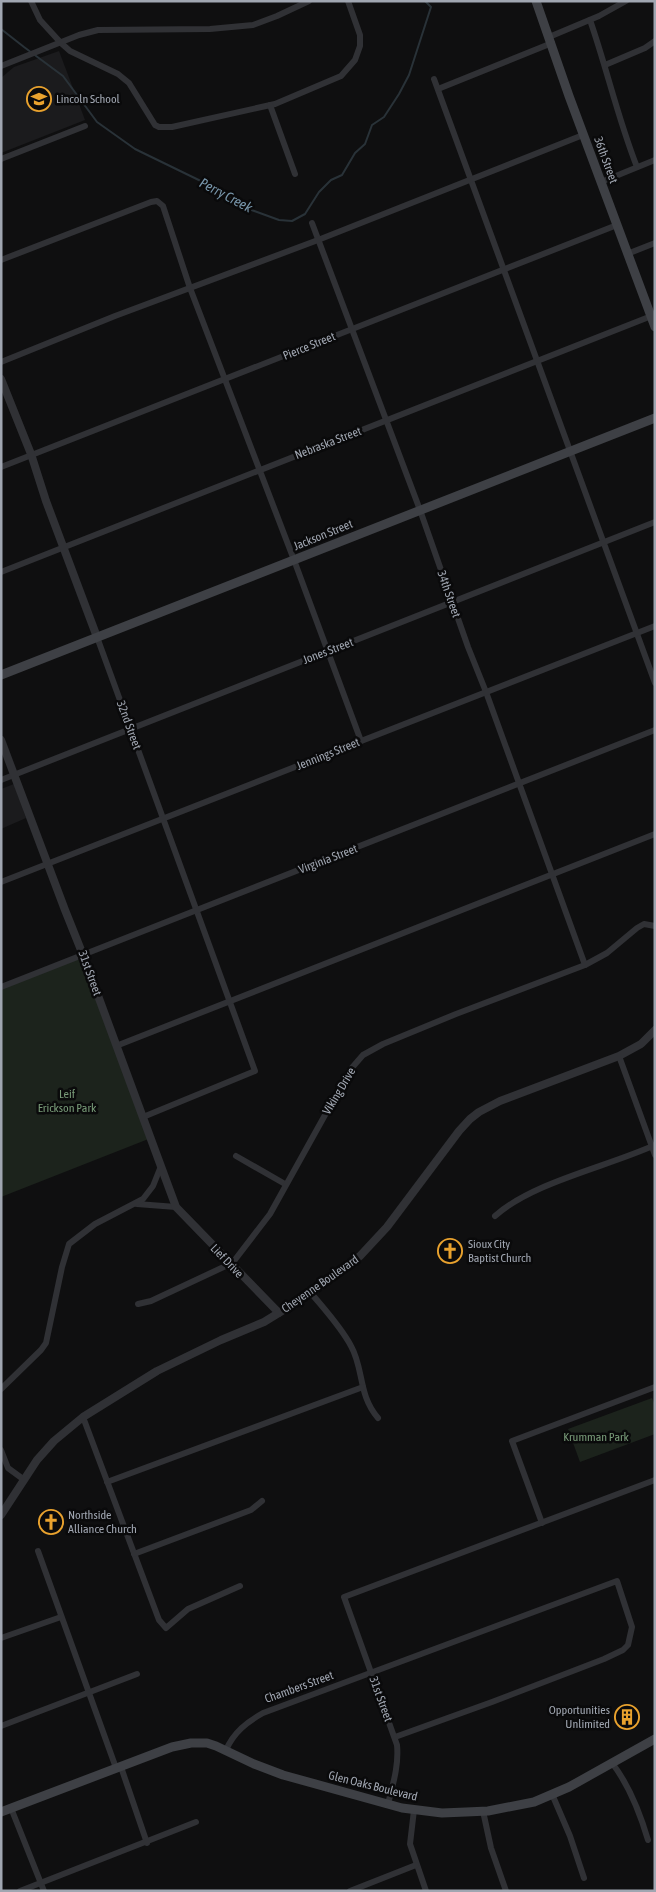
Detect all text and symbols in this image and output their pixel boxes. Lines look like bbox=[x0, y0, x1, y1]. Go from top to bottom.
school or university icon: Lincoln School bbox=[26, 86, 52, 112]
place label: Lincoln School bbox=[56, 92, 121, 106]
street label: 36th Street bbox=[591, 135, 621, 186]
water label: Perry Creek bbox=[197, 174, 256, 216]
street label: Pierce Street bbox=[281, 329, 338, 363]
street label: Nebraska Street bbox=[293, 424, 364, 462]
street label: Jackson Street bbox=[291, 517, 355, 553]
street label: 34th Street bbox=[434, 569, 464, 620]
street label: Jones Street bbox=[301, 635, 356, 667]
street label: 32nd Street bbox=[114, 699, 144, 752]
street label: Jennings Street bbox=[294, 735, 362, 773]
street label: Virginia Street bbox=[297, 841, 360, 877]
street label: 31st Street bbox=[75, 949, 105, 998]
street label: Viking Drive bbox=[320, 1065, 358, 1117]
park label: Leif Erickson Park bbox=[38, 1087, 97, 1115]
place label: Sioux City Baptist Church bbox=[468, 1237, 531, 1265]
church icon: Sioux City Baptist Church bbox=[437, 1238, 463, 1264]
street label: Lief Drive bbox=[208, 1241, 246, 1281]
street label: Cheyenne Boulevard bbox=[279, 1252, 361, 1316]
park label: Krumman Park bbox=[563, 1430, 630, 1444]
place label: Northside Alliance Church bbox=[68, 1508, 137, 1536]
church icon: Northside Alliance Church bbox=[38, 1509, 64, 1535]
street label: Chambers Street bbox=[263, 1668, 336, 1706]
street label: 31st Street bbox=[366, 1675, 396, 1724]
place label: Opportunities Unlimited bbox=[549, 1703, 610, 1731]
building icon: Opportunities Unlimited bbox=[614, 1704, 640, 1730]
street label: Glen Oaks Boulevard bbox=[327, 1768, 419, 1804]

